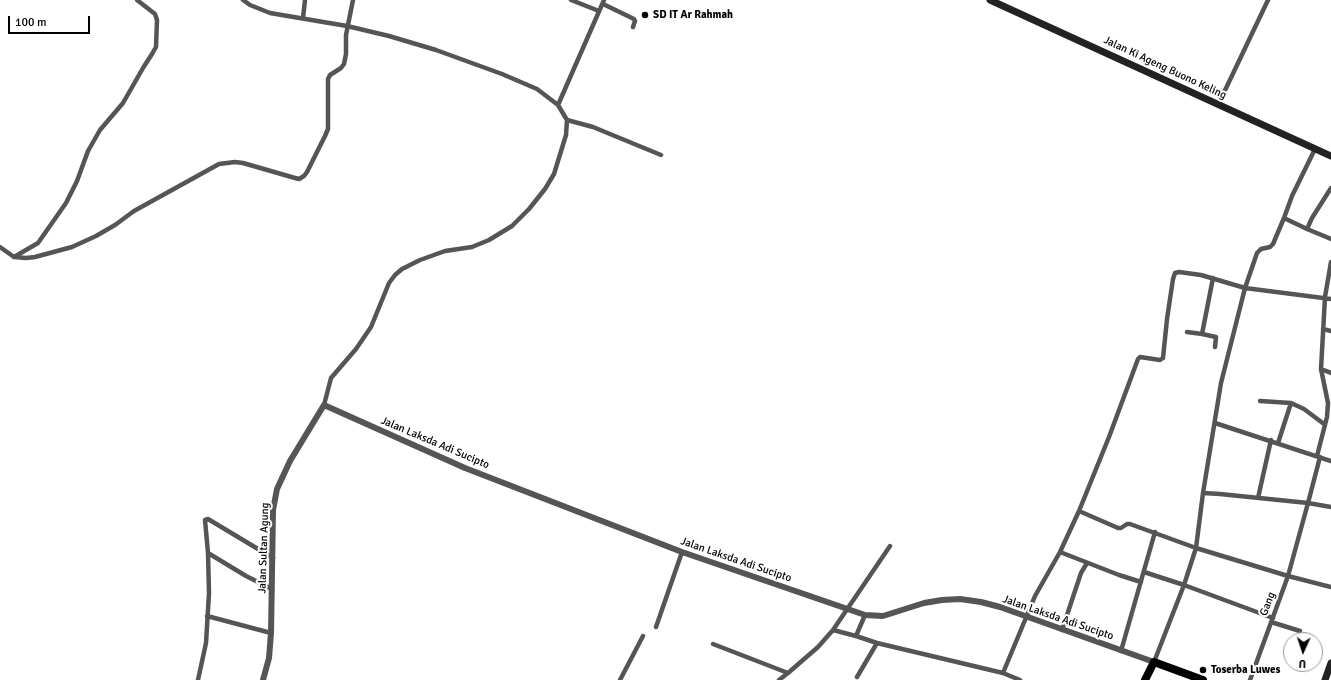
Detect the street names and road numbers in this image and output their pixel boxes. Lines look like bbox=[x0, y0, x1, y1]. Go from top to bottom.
street label: Jalan Ki Ageng Buono Keling bbox=[1102, 34, 1228, 102]
street label: Jalan Laksda Adi Sucipto bbox=[379, 414, 491, 472]
street label: Jalan Sultan Agung bbox=[256, 502, 272, 594]
street label: Jalan Laksda Adi Sucipto bbox=[679, 535, 793, 585]
street label: Gang bbox=[1257, 590, 1279, 618]
street label: Jalan Laksda Adi Sucipto bbox=[1001, 593, 1115, 643]

